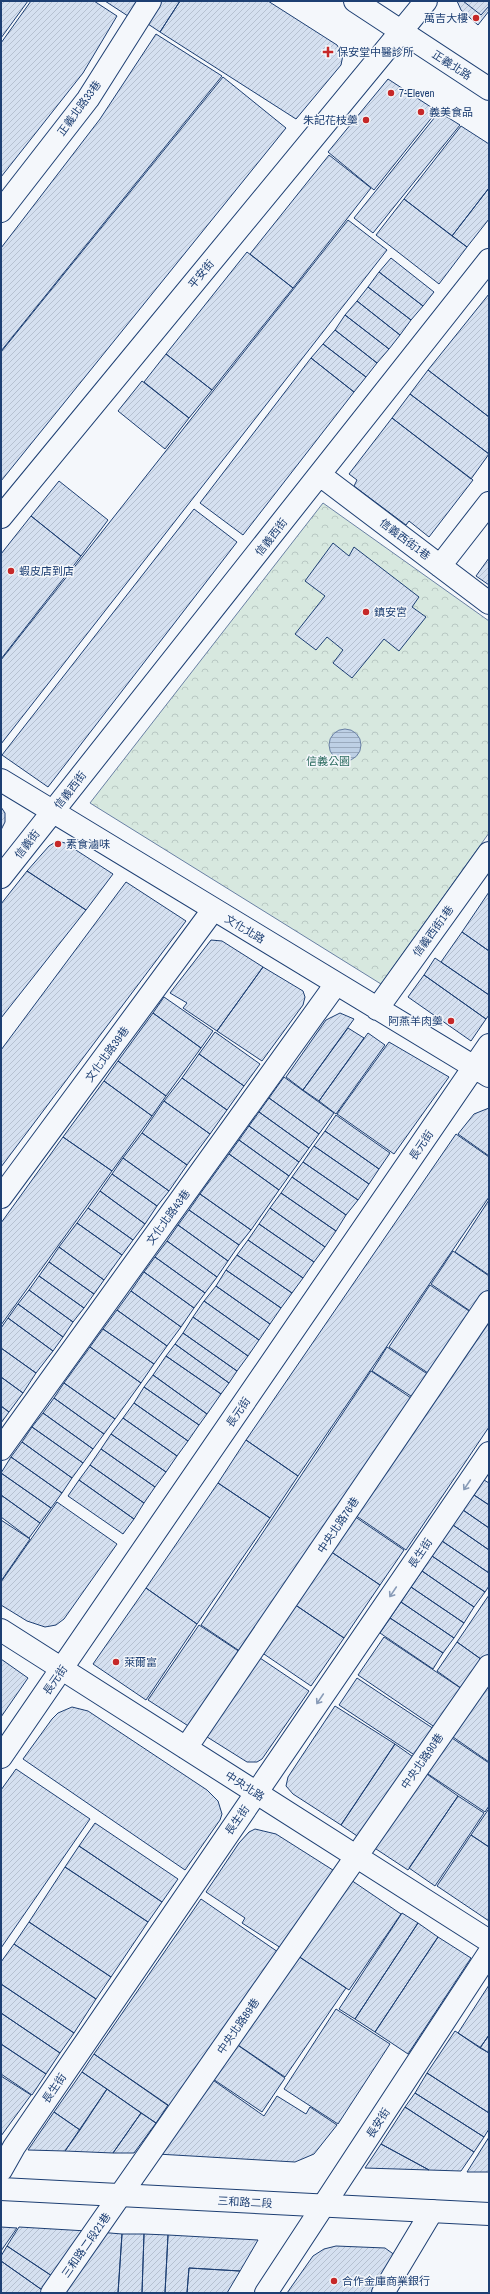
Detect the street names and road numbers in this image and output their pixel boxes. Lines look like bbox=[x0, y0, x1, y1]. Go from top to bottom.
street label: 正義北路 bbox=[430, 47, 474, 83]
street label: 正義北路33巷 bbox=[54, 78, 104, 138]
street label: 平安街 bbox=[185, 257, 217, 291]
street label: 信義西街 bbox=[252, 515, 290, 559]
street label: 信義西街1巷 bbox=[377, 515, 433, 563]
street label: 信義西街 bbox=[51, 768, 89, 812]
street label: 信義街 bbox=[11, 827, 43, 861]
street label: 信義西街1巷 bbox=[410, 903, 456, 959]
street label: 文化北路 bbox=[223, 912, 267, 946]
street label: 文化北路39巷 bbox=[82, 1024, 132, 1084]
street label: 長元街 bbox=[406, 1127, 436, 1163]
street label: 文化北路43巷 bbox=[143, 1187, 193, 1247]
street label: 長元街 bbox=[223, 1394, 253, 1430]
street label: 中央北路76巷 bbox=[314, 1494, 362, 1556]
street label: 長生街 bbox=[405, 1535, 435, 1571]
street label: 長元街 bbox=[40, 1662, 70, 1698]
street label: 中央北路90巷 bbox=[398, 1730, 446, 1792]
street label: 中央北路 bbox=[223, 1768, 267, 1804]
street label: 長生街 bbox=[222, 1802, 252, 1838]
street label: 中央北路89巷 bbox=[214, 1995, 262, 2057]
street label: 長生街 bbox=[39, 2070, 69, 2106]
street label: 長安街 bbox=[363, 2105, 393, 2141]
street label: 三和路二段 bbox=[217, 2194, 273, 2210]
street label: 三和路二段21巷 bbox=[58, 2210, 114, 2280]

